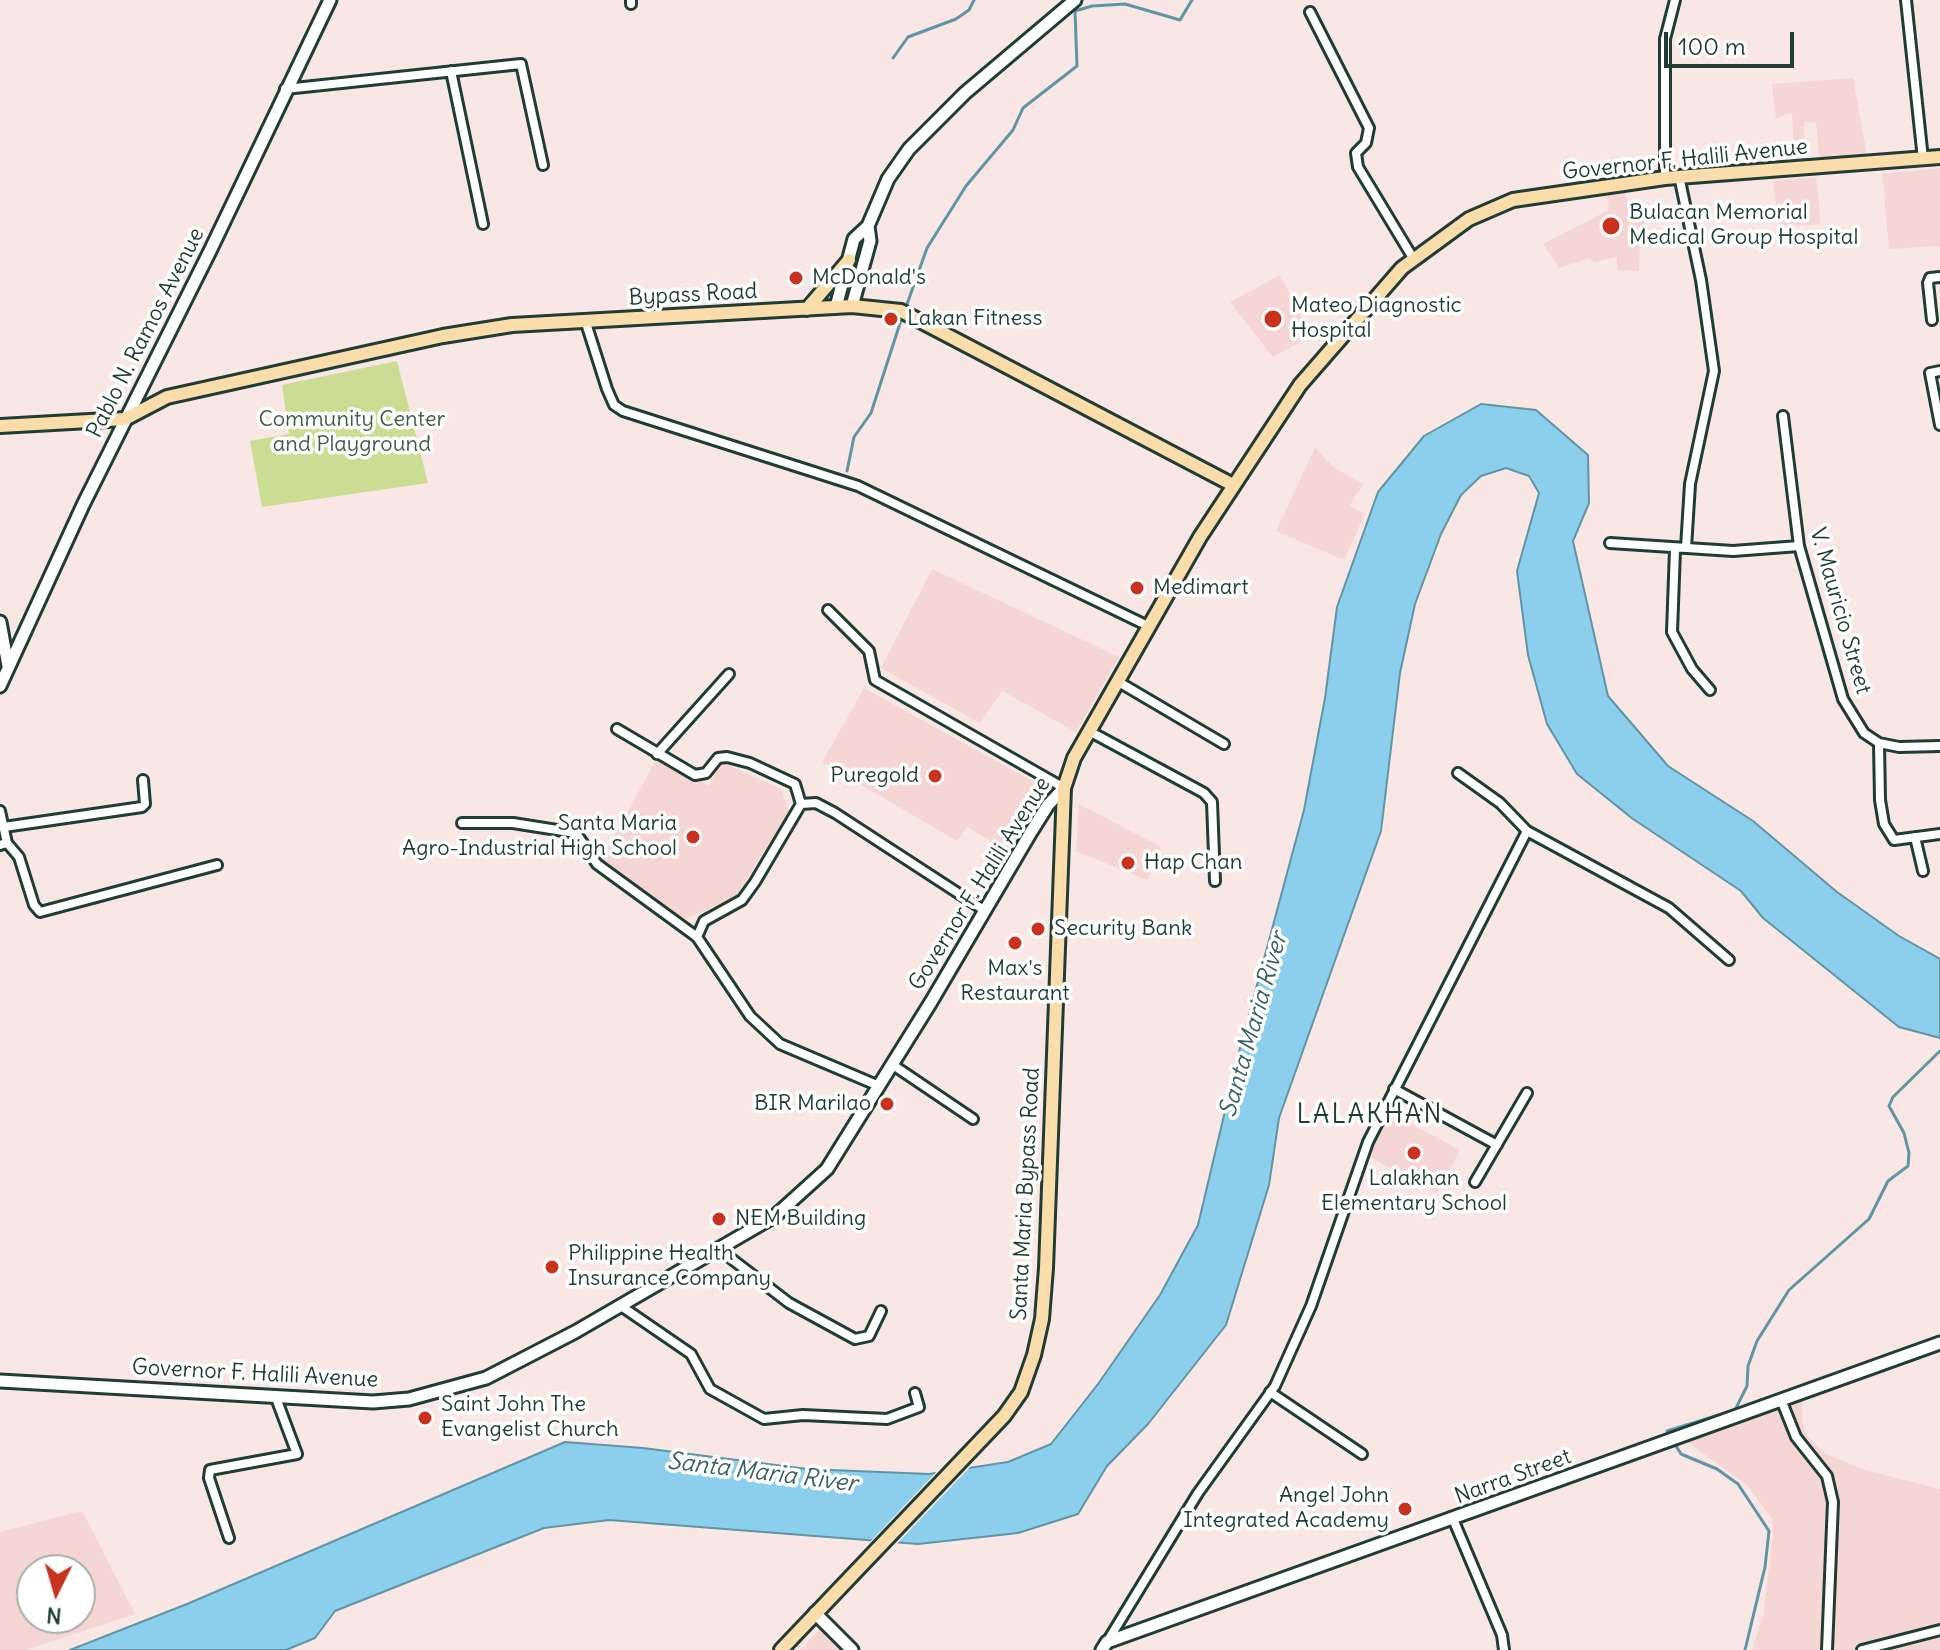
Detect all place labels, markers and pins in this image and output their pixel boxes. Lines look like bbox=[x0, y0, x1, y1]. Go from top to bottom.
place label: Bulacan Memorial Medical Group Hospital bbox=[1629, 200, 1858, 252]
marker: Bulacan Memorial Medical Group Hospital bbox=[1600, 215, 1622, 237]
place label: McDonald's bbox=[812, 265, 926, 291]
marker: McDonald's bbox=[787, 269, 805, 287]
place label: Mateo Diagnostic Hospital bbox=[1291, 293, 1462, 344]
place label: Lakan Fitness bbox=[907, 306, 1042, 332]
marker: Mateo Diagnostic Hospital bbox=[1262, 308, 1284, 330]
marker: Lakan Fitness bbox=[882, 310, 900, 328]
place label: Medimart bbox=[1153, 575, 1249, 601]
marker: Medimart bbox=[1128, 579, 1146, 597]
place label: Puregold bbox=[830, 763, 919, 789]
marker: Puregold bbox=[926, 767, 944, 785]
place label: Santa Maria Agro-Industrial High School bbox=[402, 811, 677, 862]
marker: Santa Maria Agro-Industrial High School bbox=[684, 828, 702, 846]
place label: Hap Chan bbox=[1144, 850, 1243, 876]
marker: Hap Chan bbox=[1119, 854, 1137, 872]
place label: Security Bank bbox=[1054, 916, 1192, 942]
marker: Security Bank bbox=[1029, 920, 1047, 938]
marker: Max's Restaurant bbox=[1006, 934, 1024, 952]
place label: Max's Restaurant bbox=[960, 956, 1070, 1008]
place label: BIR Marilao bbox=[754, 1091, 871, 1117]
marker: BIR Marilao bbox=[878, 1095, 896, 1113]
marker: Lalakhan Elementary School bbox=[1405, 1144, 1423, 1162]
place label: Lalakhan Elementary School bbox=[1321, 1166, 1507, 1218]
place label: NEM Building bbox=[735, 1206, 866, 1232]
marker: NEM Building bbox=[710, 1210, 728, 1228]
place label: Philippine Health Insurance Company bbox=[568, 1241, 771, 1292]
marker: Philippine Health Insurance Company bbox=[543, 1258, 561, 1276]
place label: Saint John The Evangelist Church bbox=[441, 1392, 619, 1444]
marker: Saint John The Evangelist Church bbox=[416, 1409, 434, 1427]
place label: Angel John Integrated Academy bbox=[1183, 1483, 1389, 1534]
marker: Angel John Integrated Academy bbox=[1396, 1500, 1414, 1518]

